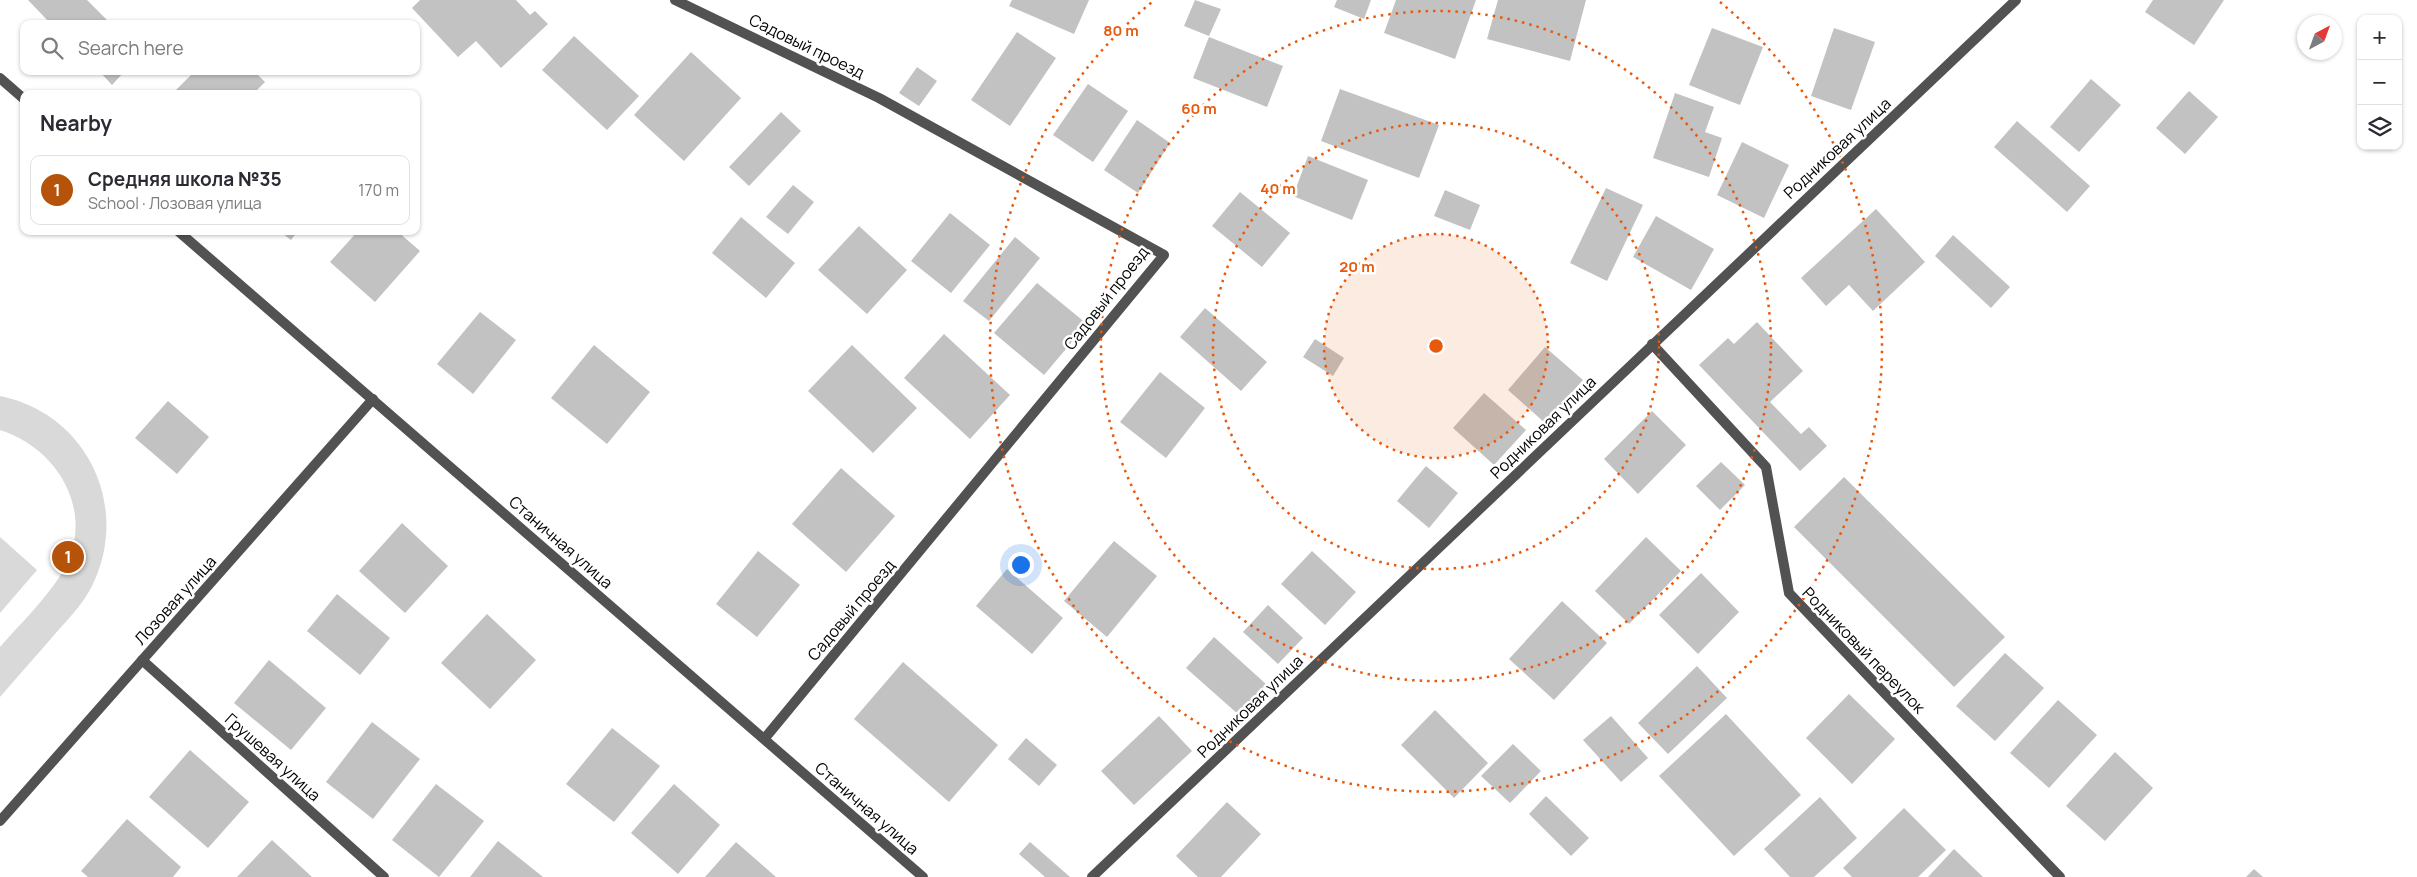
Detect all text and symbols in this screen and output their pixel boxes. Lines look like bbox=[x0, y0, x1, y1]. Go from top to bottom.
street label: Садовый проезд bbox=[746, 9, 869, 84]
north arrow bbox=[2297, 15, 2342, 60]
map controls bbox=[2357, 15, 2402, 150]
button: + bbox=[2357, 15, 2402, 60]
search box bbox=[20, 20, 420, 75]
text: 80 m bbox=[1103, 20, 1139, 41]
icon: search bbox=[38, 34, 66, 62]
text: Search here bbox=[78, 35, 184, 61]
button: − bbox=[2357, 60, 2402, 105]
street label: Родниковая улица bbox=[1779, 92, 1895, 204]
text: 60 m bbox=[1181, 98, 1217, 119]
button: layers bbox=[2357, 105, 2402, 150]
text: Nearby bbox=[40, 109, 112, 137]
text: Средняя школа №35 bbox=[88, 166, 282, 192]
text: 40 m bbox=[1260, 178, 1296, 199]
text: 1 bbox=[53, 179, 61, 201]
text: 170 m bbox=[358, 179, 399, 201]
text: School · Лозовая улица bbox=[88, 192, 262, 214]
street label: Садовый проезд bbox=[1059, 241, 1154, 354]
text: 20 m bbox=[1339, 256, 1375, 277]
centre of rings bbox=[1427, 337, 1445, 355]
street label: Родниковая улица bbox=[1485, 371, 1601, 483]
street label: Станичная улица bbox=[504, 491, 618, 593]
pin: 1 bbox=[52, 538, 84, 576]
street label: Лозовая улица bbox=[129, 551, 221, 649]
your location bbox=[1008, 552, 1034, 578]
street label: Садовый проезд bbox=[802, 554, 900, 665]
street label: Родниковый переулок bbox=[1798, 582, 1931, 719]
street label: Родниковая улица bbox=[1192, 650, 1308, 762]
street label: Грушевая улица bbox=[221, 708, 325, 806]
street label: Станичная улица bbox=[810, 757, 924, 859]

